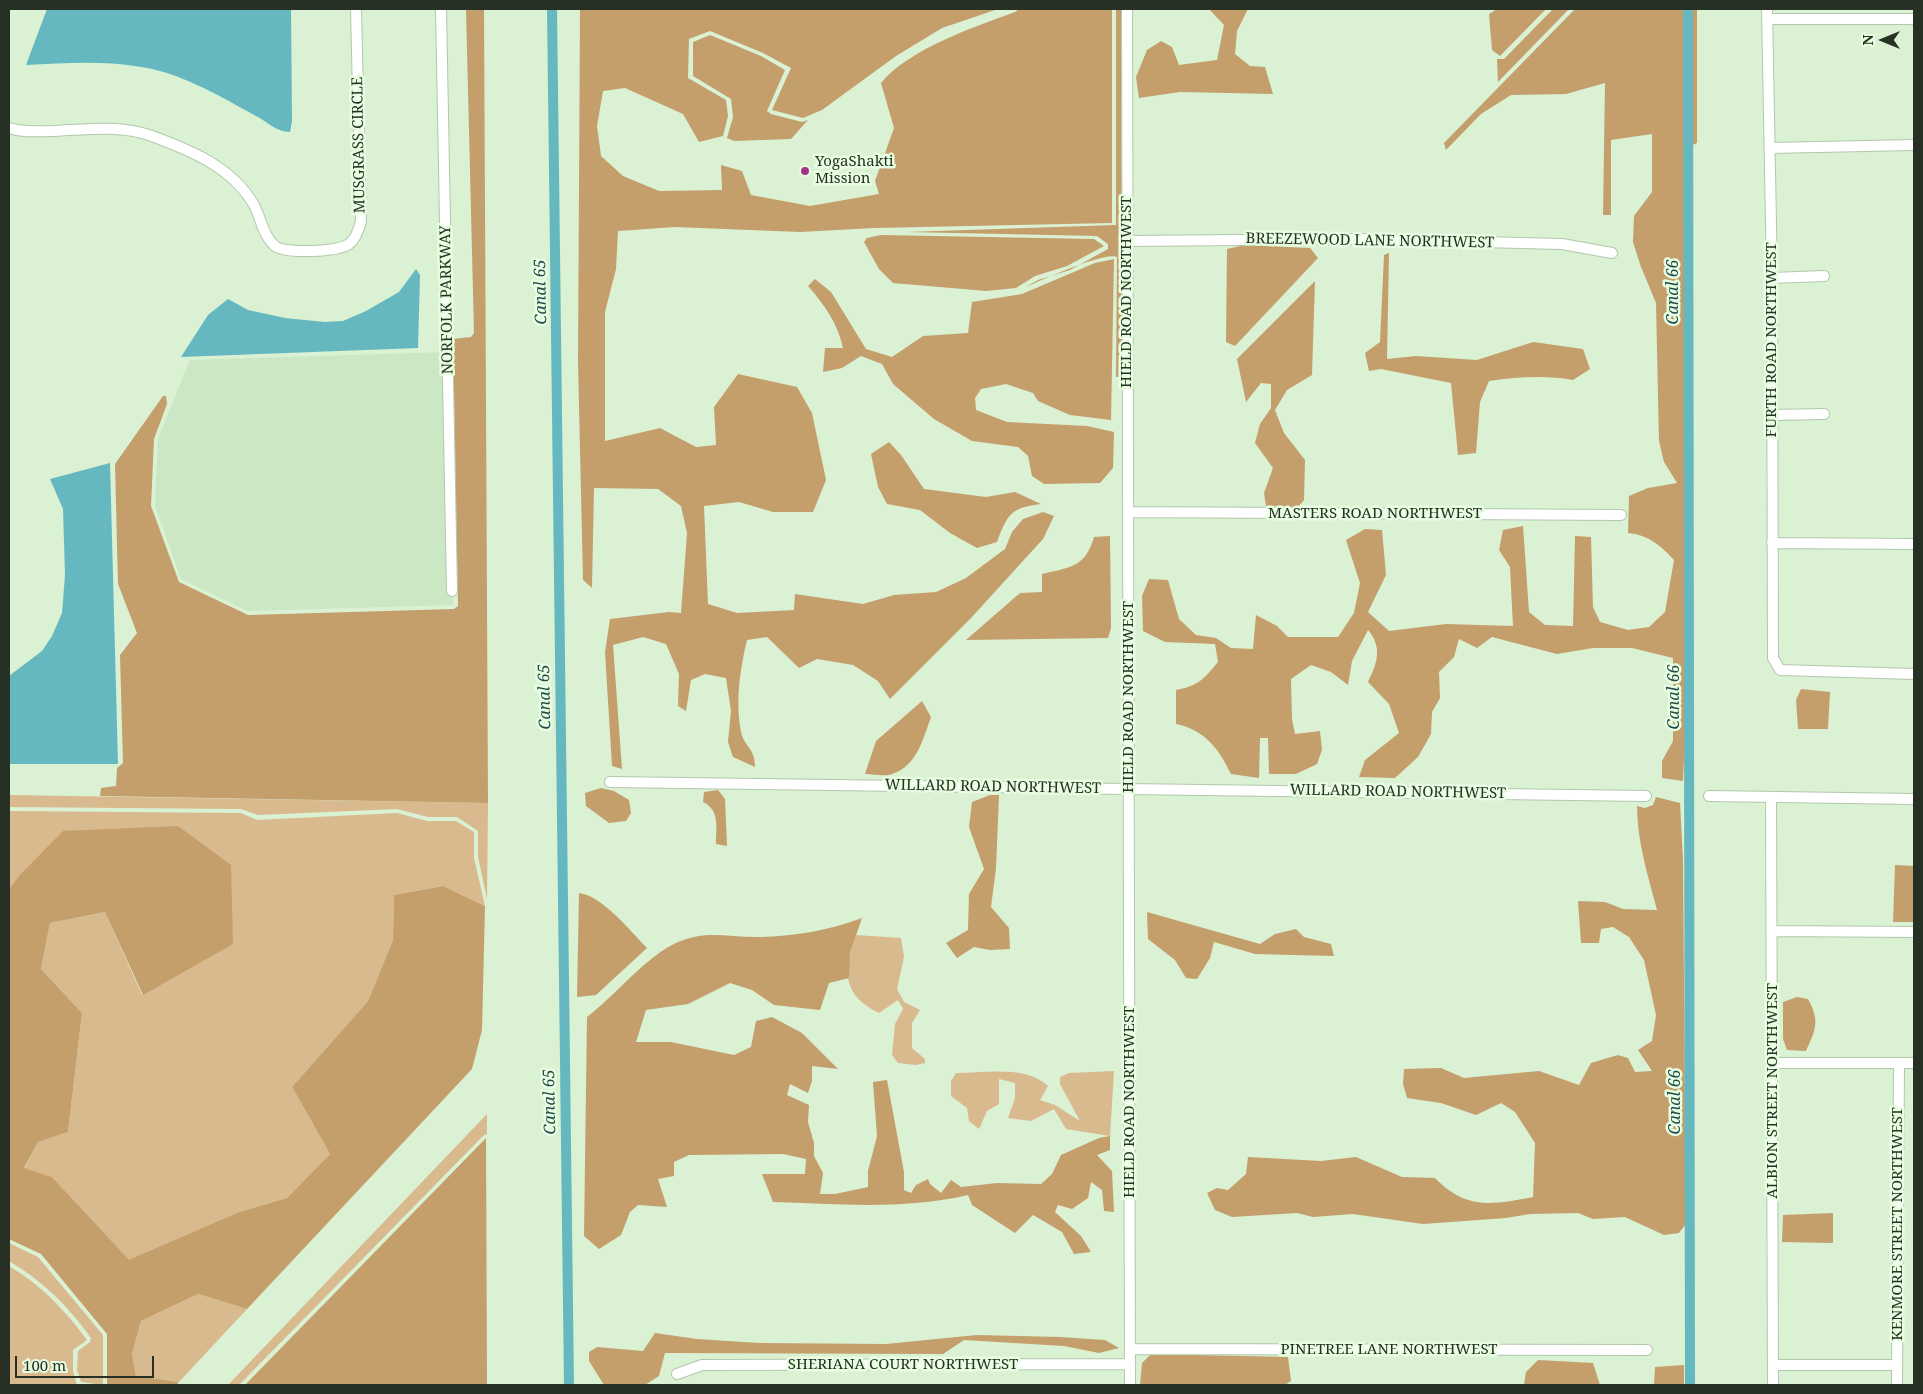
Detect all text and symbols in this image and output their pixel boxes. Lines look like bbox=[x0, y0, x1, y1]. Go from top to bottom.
north arrow bbox=[1858, 15, 1908, 65]
text: N bbox=[1858, 34, 1877, 46]
street label: MUSGRASS CIRCLE bbox=[349, 77, 369, 213]
place label: YogaShakti Mission bbox=[815, 153, 893, 188]
marker: YogaShakti Mission bbox=[799, 165, 811, 177]
street label: HIELD ROAD NORTHWEST bbox=[1118, 196, 1136, 388]
street label: NORFOLK PARKWAY bbox=[437, 225, 457, 375]
street label: BREEZEWOOD LANE NORTHWEST bbox=[1246, 230, 1494, 252]
street label: FURTH ROAD NORTHWEST bbox=[1763, 242, 1781, 438]
water label: Canal 65 bbox=[531, 259, 551, 325]
water label: Canal 66 bbox=[1663, 259, 1683, 325]
street label: MASTERS ROAD NORTHWEST bbox=[1268, 505, 1482, 523]
street label: HIELD ROAD NORTHWEST bbox=[1120, 601, 1138, 793]
water label: Canal 65 bbox=[535, 664, 555, 730]
water label: Canal 66 bbox=[1664, 664, 1684, 730]
street label: WILLARD ROAD NORTHWEST bbox=[885, 776, 1101, 798]
street label: WILLARD ROAD NORTHWEST bbox=[1290, 781, 1506, 803]
street label: ALBION STREET NORTHWEST bbox=[1764, 983, 1782, 1199]
street label: HIELD ROAD NORTHWEST bbox=[1121, 1006, 1139, 1198]
water label: Canal 65 bbox=[540, 1069, 560, 1135]
water label: Canal 66 bbox=[1665, 1069, 1685, 1135]
street label: KENMORE STREET NORTHWEST bbox=[1889, 1107, 1907, 1341]
street label: PINETREE LANE NORTHWEST bbox=[1281, 1341, 1497, 1359]
scale bar bbox=[18, 1346, 156, 1378]
text: 100 m bbox=[23, 1355, 66, 1375]
street label: SHERIANA COURT NORTHWEST bbox=[788, 1356, 1018, 1374]

